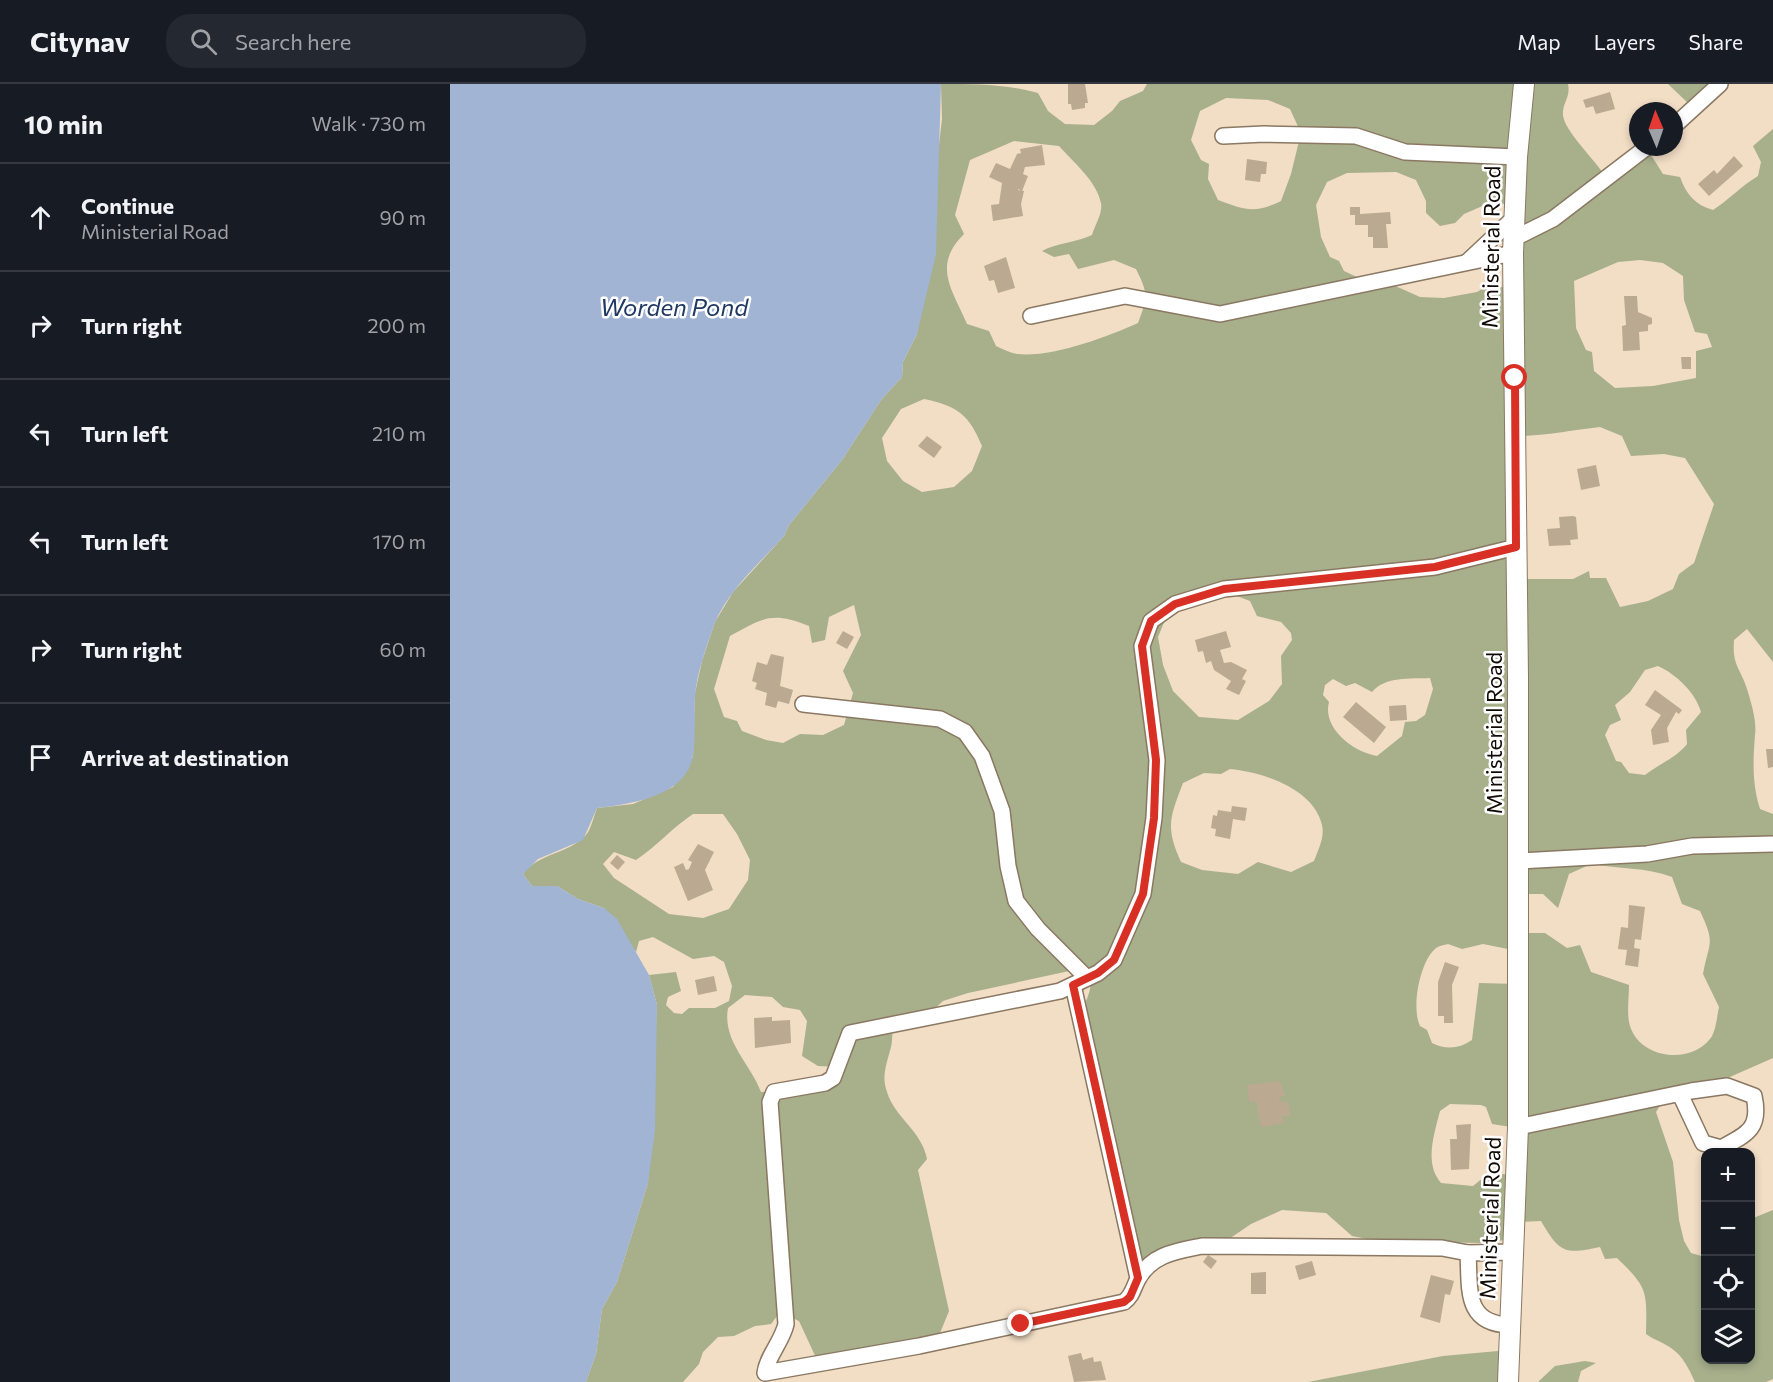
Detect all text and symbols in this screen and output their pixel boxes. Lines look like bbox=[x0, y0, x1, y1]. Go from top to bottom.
search box bbox=[166, 14, 586, 68]
text: Citynav bbox=[30, 24, 130, 58]
icon: search bbox=[187, 25, 220, 58]
text: Search here bbox=[235, 28, 351, 55]
text: Map bbox=[1517, 29, 1561, 54]
text: Layers bbox=[1594, 29, 1656, 54]
text: Share bbox=[1689, 29, 1743, 54]
north arrow bbox=[1629, 102, 1683, 156]
text: 10 min bbox=[24, 108, 103, 139]
text: Walk · 730 m bbox=[312, 111, 426, 135]
street label: Ministerial Road bbox=[1476, 166, 1505, 328]
text: Continue bbox=[81, 192, 174, 219]
icon: ahead bbox=[24, 201, 57, 234]
text: 90 m bbox=[380, 205, 426, 229]
text: Ministerial Road bbox=[81, 219, 229, 243]
water label: Worden Pond bbox=[600, 292, 749, 321]
icon: right bbox=[24, 309, 57, 342]
text: Turn right bbox=[81, 312, 182, 339]
text: 200 m bbox=[368, 313, 426, 337]
route start bbox=[1501, 364, 1527, 390]
icon: left bbox=[24, 417, 57, 450]
text: Turn left bbox=[81, 420, 168, 447]
text: 210 m bbox=[372, 421, 426, 445]
icon: left bbox=[24, 525, 57, 558]
text: Turn left bbox=[81, 528, 168, 555]
text: 170 m bbox=[373, 529, 426, 553]
icon: right bbox=[24, 633, 57, 666]
text: Turn right bbox=[81, 636, 182, 663]
text: 60 m bbox=[380, 637, 426, 661]
street label: Ministerial Road bbox=[1480, 652, 1507, 814]
icon: arrive bbox=[24, 741, 57, 774]
text: Arrive at destination bbox=[81, 744, 289, 771]
street label: Ministerial Road bbox=[1473, 1136, 1506, 1300]
map controls bbox=[1701, 1148, 1755, 1364]
button: + bbox=[1701, 1148, 1755, 1202]
button: − bbox=[1701, 1202, 1755, 1256]
button: locate bbox=[1701, 1256, 1755, 1310]
route end bbox=[1007, 1310, 1033, 1336]
button: layers bbox=[1701, 1310, 1755, 1364]

